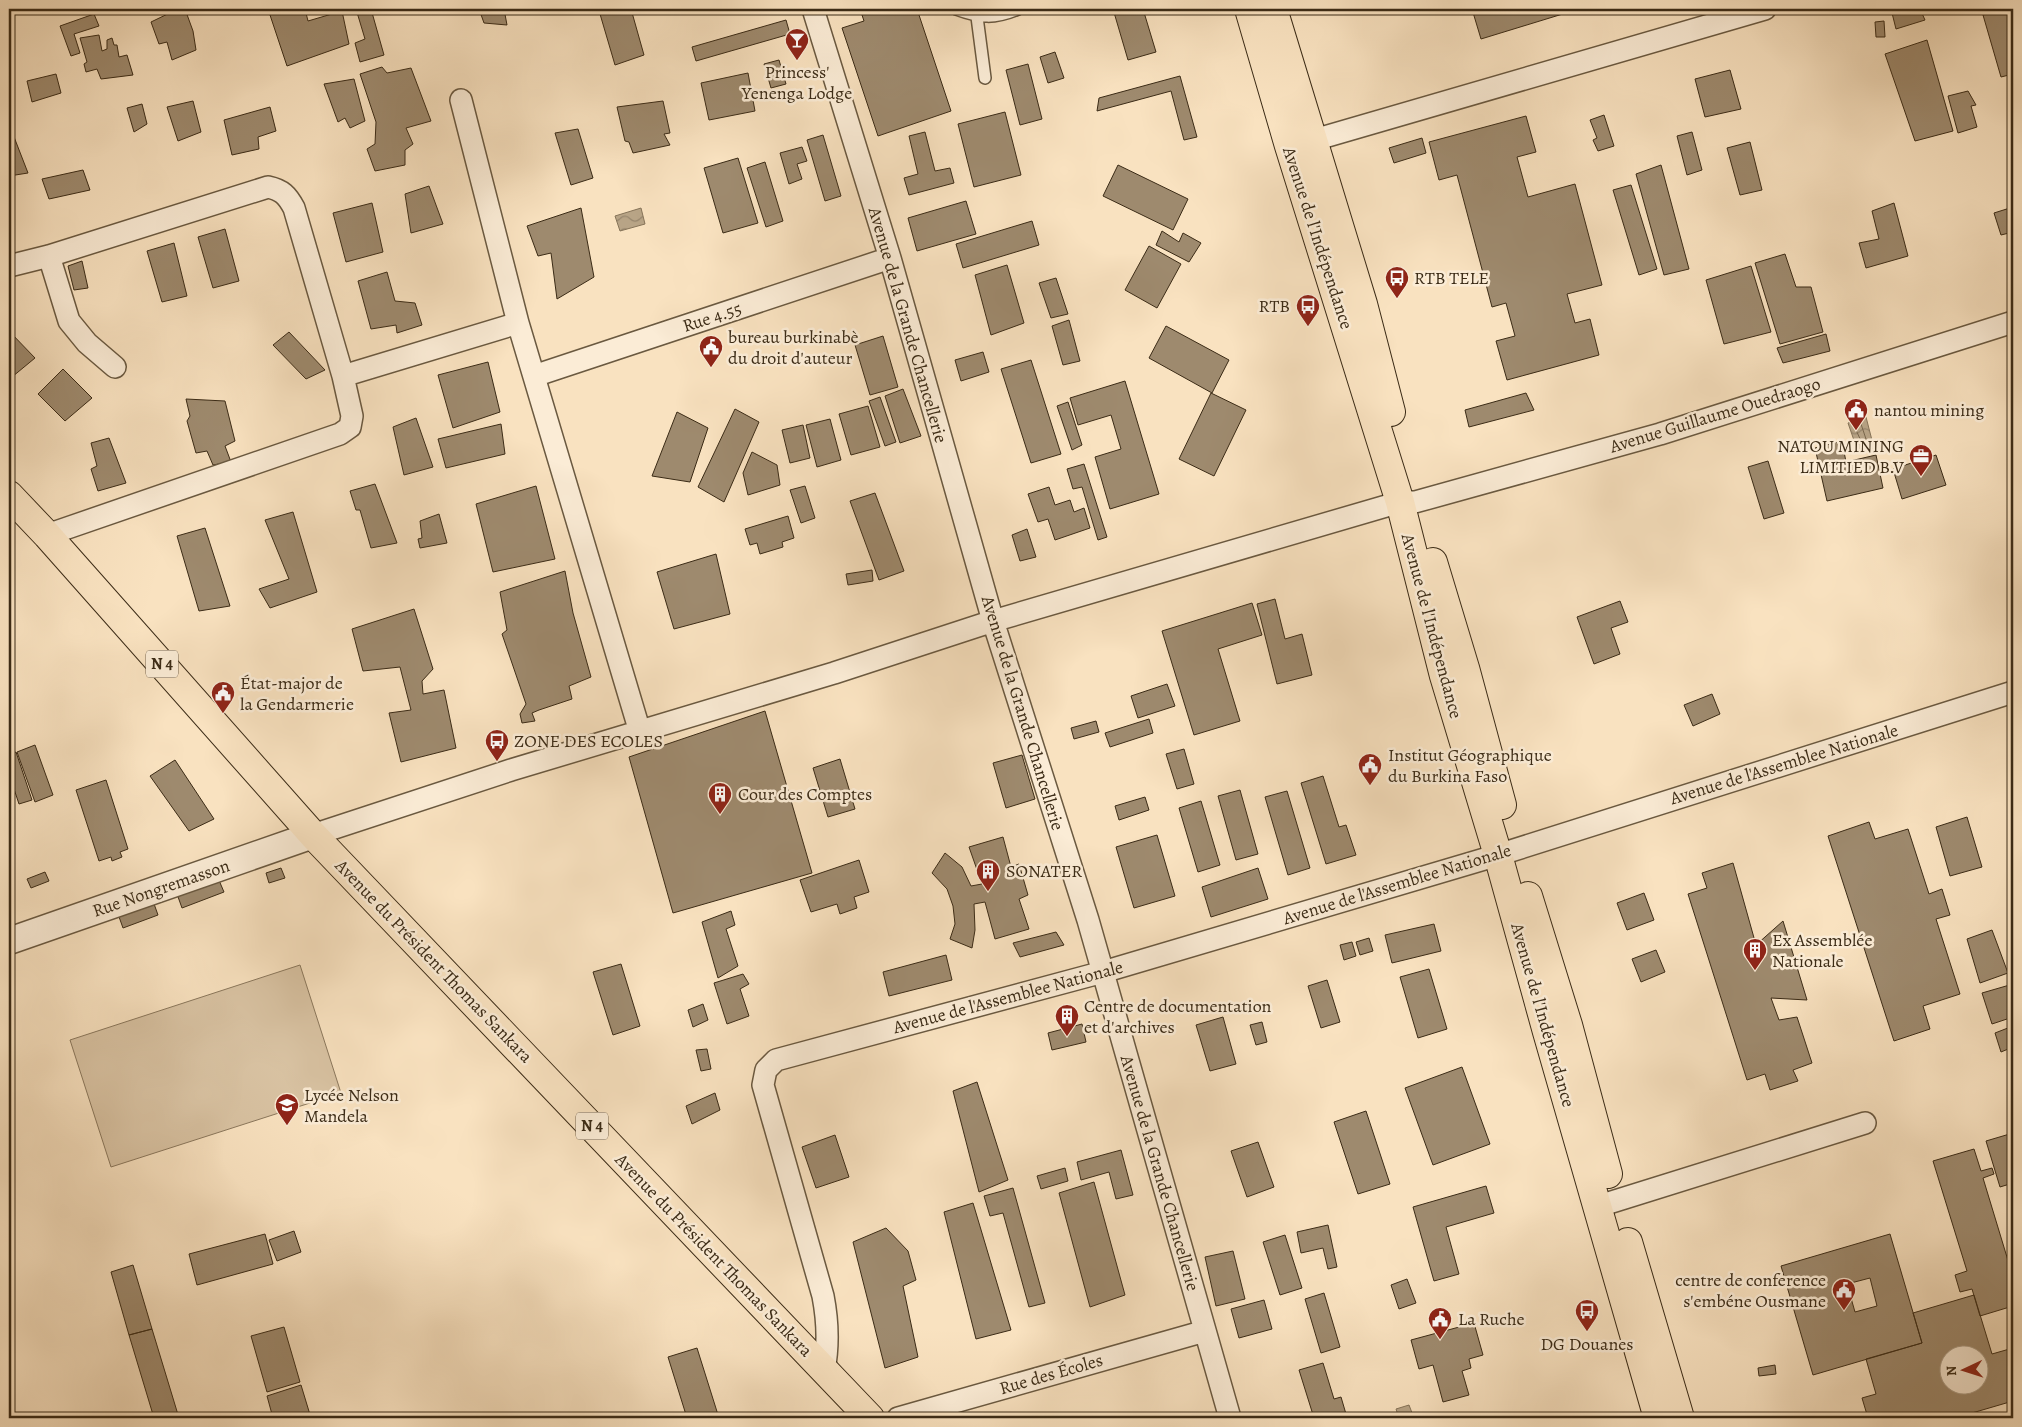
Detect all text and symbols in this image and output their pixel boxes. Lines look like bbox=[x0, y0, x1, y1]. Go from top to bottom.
bar icon: Princess' Yenenga Lodge bbox=[784, 27, 810, 61]
place label: Princess' Yenenga Lodge bbox=[741, 60, 852, 105]
street label: Avenue de l'Indépendance bbox=[1277, 143, 1359, 332]
street label: Avenue de la Grande Chancellerie bbox=[863, 203, 953, 446]
bus stop icon: RTB TELE bbox=[1384, 265, 1410, 299]
place label: RTB TELE bbox=[1414, 266, 1489, 290]
bus stop icon: RTB bbox=[1295, 293, 1321, 327]
place label: RTB bbox=[1258, 294, 1290, 318]
street label: Rue 4.55 bbox=[679, 296, 745, 338]
place label: bureau burkinabè du droit d'auteur bbox=[728, 325, 859, 370]
public building icon: bureau burkinabè du droit d'auteur bbox=[698, 334, 724, 368]
street label: Avenue Guillaume Ouedraogo bbox=[1606, 371, 1823, 459]
public building icon: nantou mining bbox=[1843, 397, 1869, 431]
place label: nantou mining bbox=[1874, 398, 1984, 422]
place label: NATOU MINING LIMITIED B.V bbox=[1777, 434, 1904, 479]
office icon: NATOU MINING LIMITIED B.V bbox=[1908, 443, 1934, 477]
street label: Avenue de l'Indépendance bbox=[1395, 530, 1468, 721]
street label: Avenue de la Grande Chancellerie bbox=[976, 592, 1070, 833]
road number: N 4 bbox=[146, 651, 178, 678]
place label: État-major de la Gendarmerie bbox=[240, 671, 354, 716]
public building icon: État-major de la Gendarmerie bbox=[210, 680, 236, 714]
street label: Avenue de l'Assemblee Nationale bbox=[1666, 718, 1901, 810]
bus stop icon: ZONE DES ECOLES bbox=[484, 728, 510, 762]
place label: ZONE DES ECOLES bbox=[514, 729, 663, 753]
place label: Institut Géographique du Burkina Faso bbox=[1388, 743, 1552, 788]
public building icon: Institut Géographique du Burkina Faso bbox=[1357, 752, 1383, 786]
building icon: Cour des Comptes bbox=[707, 781, 733, 815]
place label: Cour des Comptes bbox=[738, 782, 872, 806]
street label: Avenue de l'Assemblee Nationale bbox=[1279, 838, 1514, 930]
street label: Rue Nongremasson bbox=[89, 853, 233, 923]
street label: Avenue du Président Thomas Sankara bbox=[329, 853, 538, 1069]
building icon: SONATER bbox=[975, 858, 1001, 892]
place label: SONATER bbox=[1006, 859, 1082, 883]
street label: Avenue de l'Indépendance bbox=[1505, 919, 1581, 1110]
place label: Ex Assemblée Nationale bbox=[1772, 928, 1872, 973]
building icon: Ex Assemblée Nationale bbox=[1742, 937, 1768, 971]
street label: Avenue de l'Assemblee Nationale bbox=[889, 955, 1126, 1040]
place label: Centre de documentation et d'archives bbox=[1084, 994, 1272, 1039]
building icon: Centre de documentation et d'archives bbox=[1054, 1003, 1080, 1037]
street label: Avenue de la Grande Chancellerie bbox=[1115, 1051, 1205, 1294]
place label: Lycée Nelson Mandela bbox=[304, 1083, 399, 1128]
school or university icon: Lycée Nelson Mandela bbox=[274, 1092, 300, 1126]
road number: N 4 bbox=[576, 1112, 608, 1140]
street label: Avenue du Président Thomas Sankara bbox=[609, 1147, 818, 1363]
place label: centre de conference s'embéne Ousmane bbox=[1675, 1268, 1826, 1313]
public building icon: centre de conference s'embéne Ousmane bbox=[1831, 1277, 1857, 1311]
bus stop icon: DG Douanes bbox=[1574, 1298, 1600, 1332]
public building icon: La Ruche bbox=[1427, 1306, 1453, 1340]
place label: La Ruche bbox=[1458, 1307, 1525, 1331]
place label: DG Douanes bbox=[1540, 1332, 1634, 1356]
north arrow bbox=[1940, 1344, 1990, 1394]
street label: Rue des Écoles bbox=[996, 1348, 1106, 1400]
text: N bbox=[1942, 1365, 1961, 1377]

